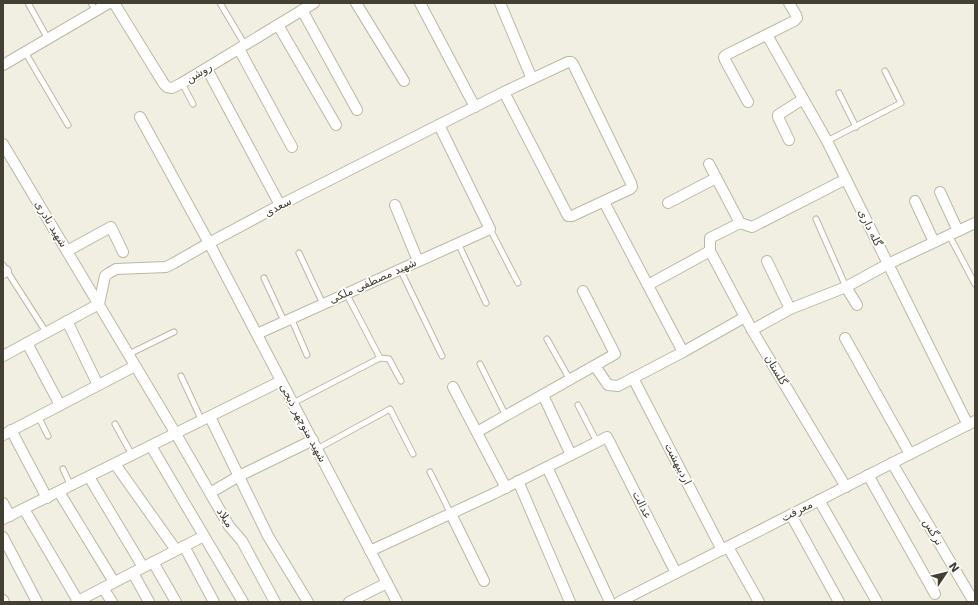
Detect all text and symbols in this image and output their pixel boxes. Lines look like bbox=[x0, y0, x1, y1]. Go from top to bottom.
street label: روشن bbox=[184, 60, 214, 86]
street label: سعدی bbox=[262, 194, 294, 220]
street label: شهید نادری bbox=[32, 198, 70, 250]
street label: گله داری bbox=[855, 207, 885, 250]
street label: شهید مصطفی ملکی bbox=[327, 256, 419, 306]
street label: گلستان bbox=[762, 352, 791, 388]
street label: شهید منوچهر ذبحی bbox=[277, 381, 329, 465]
street label: اردیبهشت bbox=[662, 441, 694, 487]
street label: عدالت bbox=[630, 489, 654, 521]
street label: معرفت bbox=[779, 498, 815, 524]
street label: میلاد bbox=[214, 506, 236, 530]
street label: نرگس bbox=[920, 516, 946, 548]
north arrow bbox=[926, 553, 966, 593]
text: N bbox=[946, 560, 962, 575]

